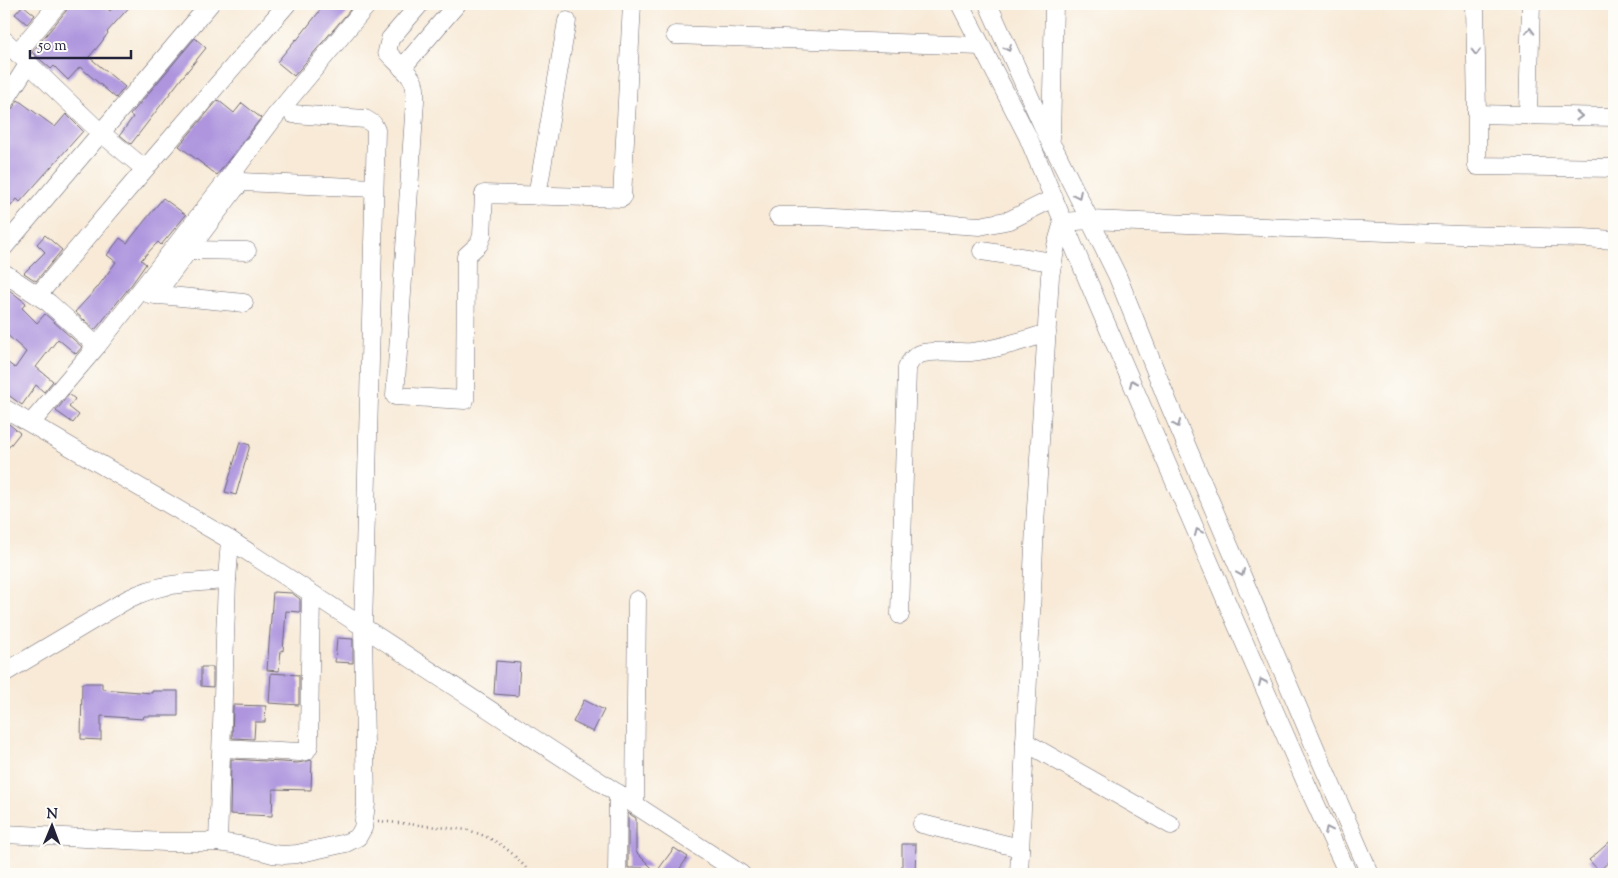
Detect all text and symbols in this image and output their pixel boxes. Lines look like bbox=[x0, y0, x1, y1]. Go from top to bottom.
one-way arrow bbox=[1525, 26, 1535, 34]
scale bar bbox=[30, 28, 131, 60]
text: 50 m bbox=[37, 36, 67, 57]
one-way arrow bbox=[1001, 43, 1012, 52]
one-way arrow bbox=[1471, 49, 1481, 57]
one-way arrow bbox=[1576, 111, 1583, 121]
one-way arrow bbox=[1071, 190, 1082, 199]
one-way arrow bbox=[1129, 379, 1140, 388]
one-way arrow bbox=[1171, 419, 1182, 428]
one-way arrow bbox=[1193, 528, 1204, 537]
one-way arrow bbox=[1235, 568, 1246, 577]
one-way arrow bbox=[1257, 678, 1267, 686]
north arrow bbox=[28, 800, 78, 850]
text: N bbox=[46, 805, 58, 825]
one-way arrow bbox=[1323, 826, 1334, 835]

